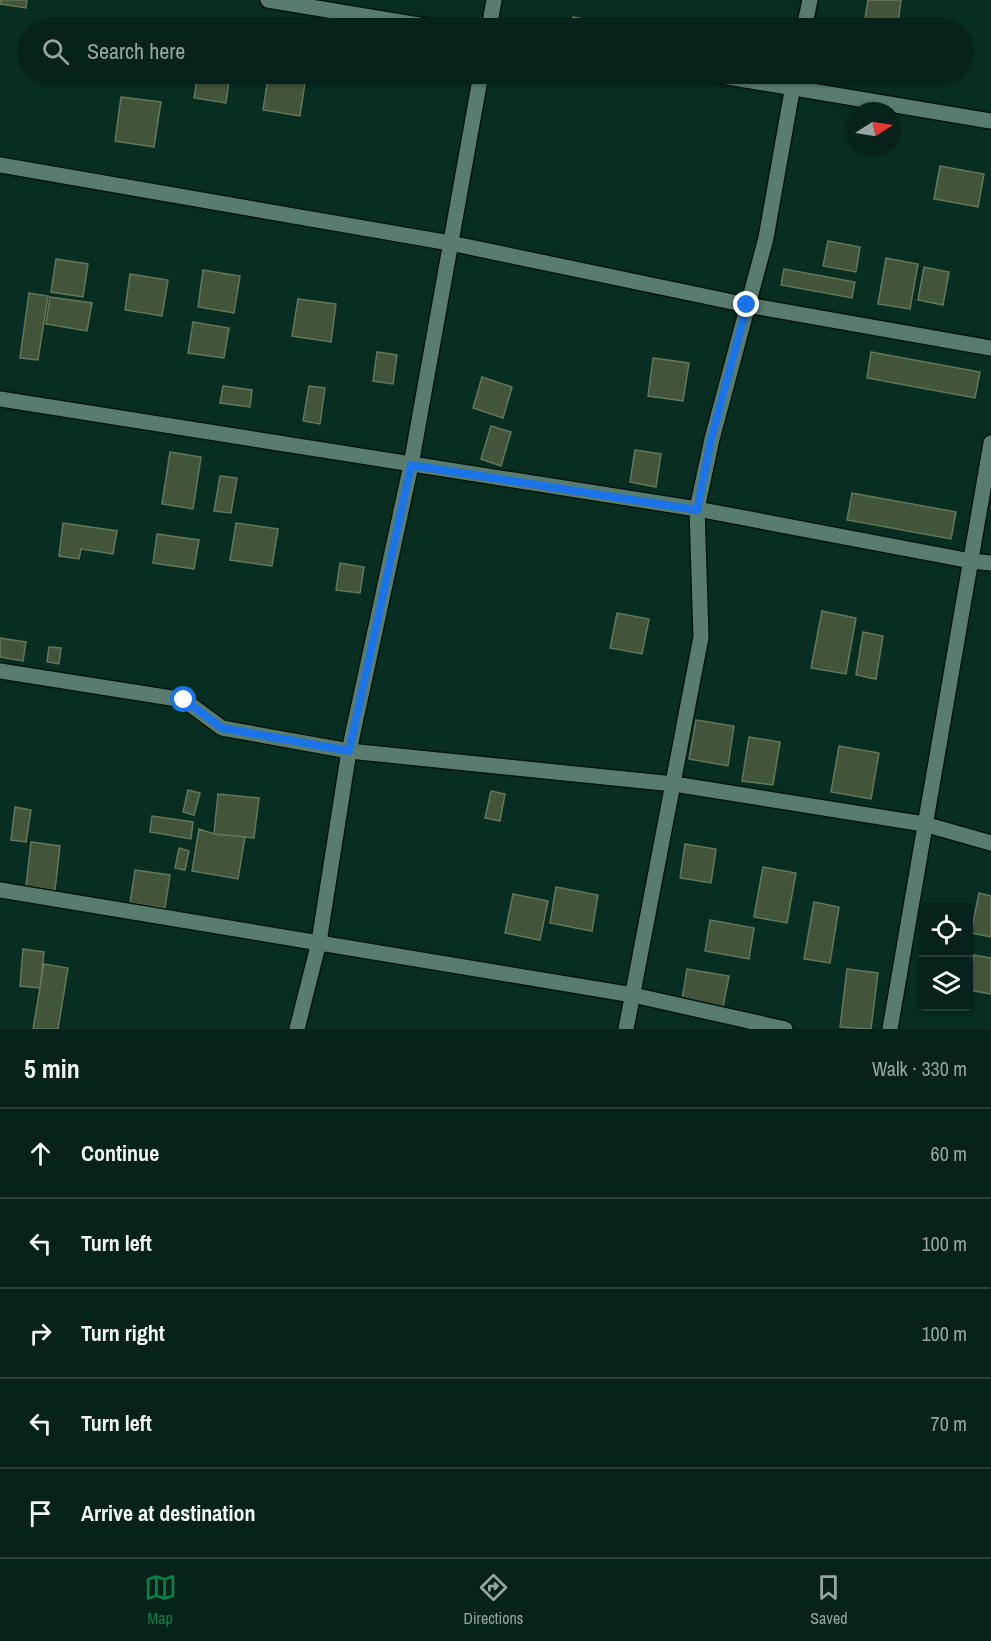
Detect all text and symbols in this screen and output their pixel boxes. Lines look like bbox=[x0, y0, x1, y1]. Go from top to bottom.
search box bbox=[18, 18, 973, 84]
icon: search bbox=[39, 35, 72, 68]
text: Search here bbox=[87, 36, 185, 66]
north arrow bbox=[847, 102, 901, 156]
route end bbox=[733, 291, 759, 317]
route start bbox=[170, 686, 196, 712]
map controls bbox=[919, 903, 973, 1011]
button: locate bbox=[919, 903, 973, 957]
button: layers bbox=[919, 957, 973, 1011]
text: 5 min bbox=[24, 1051, 80, 1086]
text: Walk · 330 m bbox=[872, 1055, 967, 1082]
icon: ahead bbox=[24, 1137, 57, 1170]
text: Continue bbox=[81, 1138, 159, 1168]
text: 60 m bbox=[931, 1140, 967, 1167]
icon: left bbox=[24, 1227, 57, 1260]
text: Turn left bbox=[81, 1228, 152, 1258]
text: 100 m bbox=[921, 1230, 967, 1257]
icon: right bbox=[24, 1317, 57, 1350]
text: Turn right bbox=[81, 1318, 165, 1348]
text: 100 m bbox=[921, 1320, 967, 1347]
icon: left bbox=[24, 1407, 57, 1440]
text: Turn left bbox=[81, 1408, 152, 1438]
text: 70 m bbox=[931, 1410, 967, 1437]
icon: arrive bbox=[24, 1497, 57, 1530]
text: Arrive at destination bbox=[81, 1498, 255, 1528]
tab: Map bbox=[144, 1571, 177, 1629]
tab: Directions bbox=[464, 1571, 523, 1629]
tab: Saved bbox=[810, 1571, 848, 1629]

